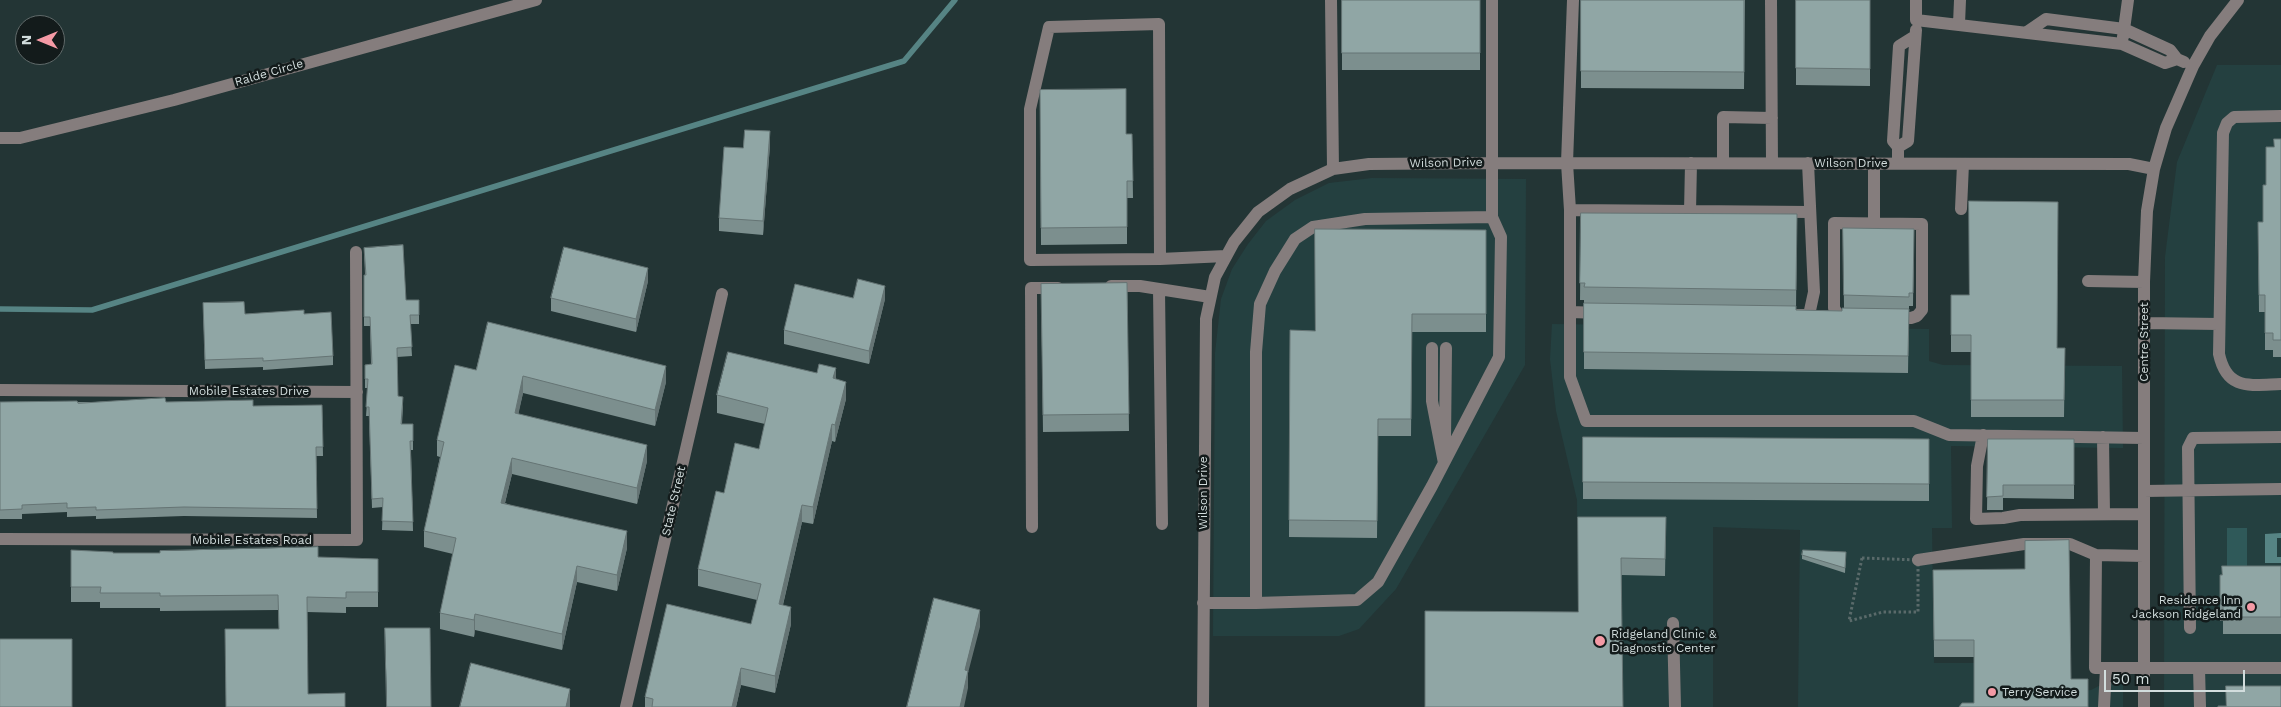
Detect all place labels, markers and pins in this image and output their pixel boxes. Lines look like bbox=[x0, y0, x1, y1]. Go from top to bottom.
place label: Residence Inn Jackson Ridgeland bbox=[2132, 593, 2241, 621]
marker: Residence Inn Jackson Ridgeland bbox=[2245, 601, 2257, 613]
place label: Ridgeland Clinic & Diagnostic Center bbox=[1611, 627, 1716, 655]
marker: Ridgeland Clinic & Diagnostic Center bbox=[1593, 634, 1607, 648]
place label: Terry Service bbox=[2002, 685, 2078, 699]
marker: Terry Service bbox=[1986, 686, 1998, 698]

